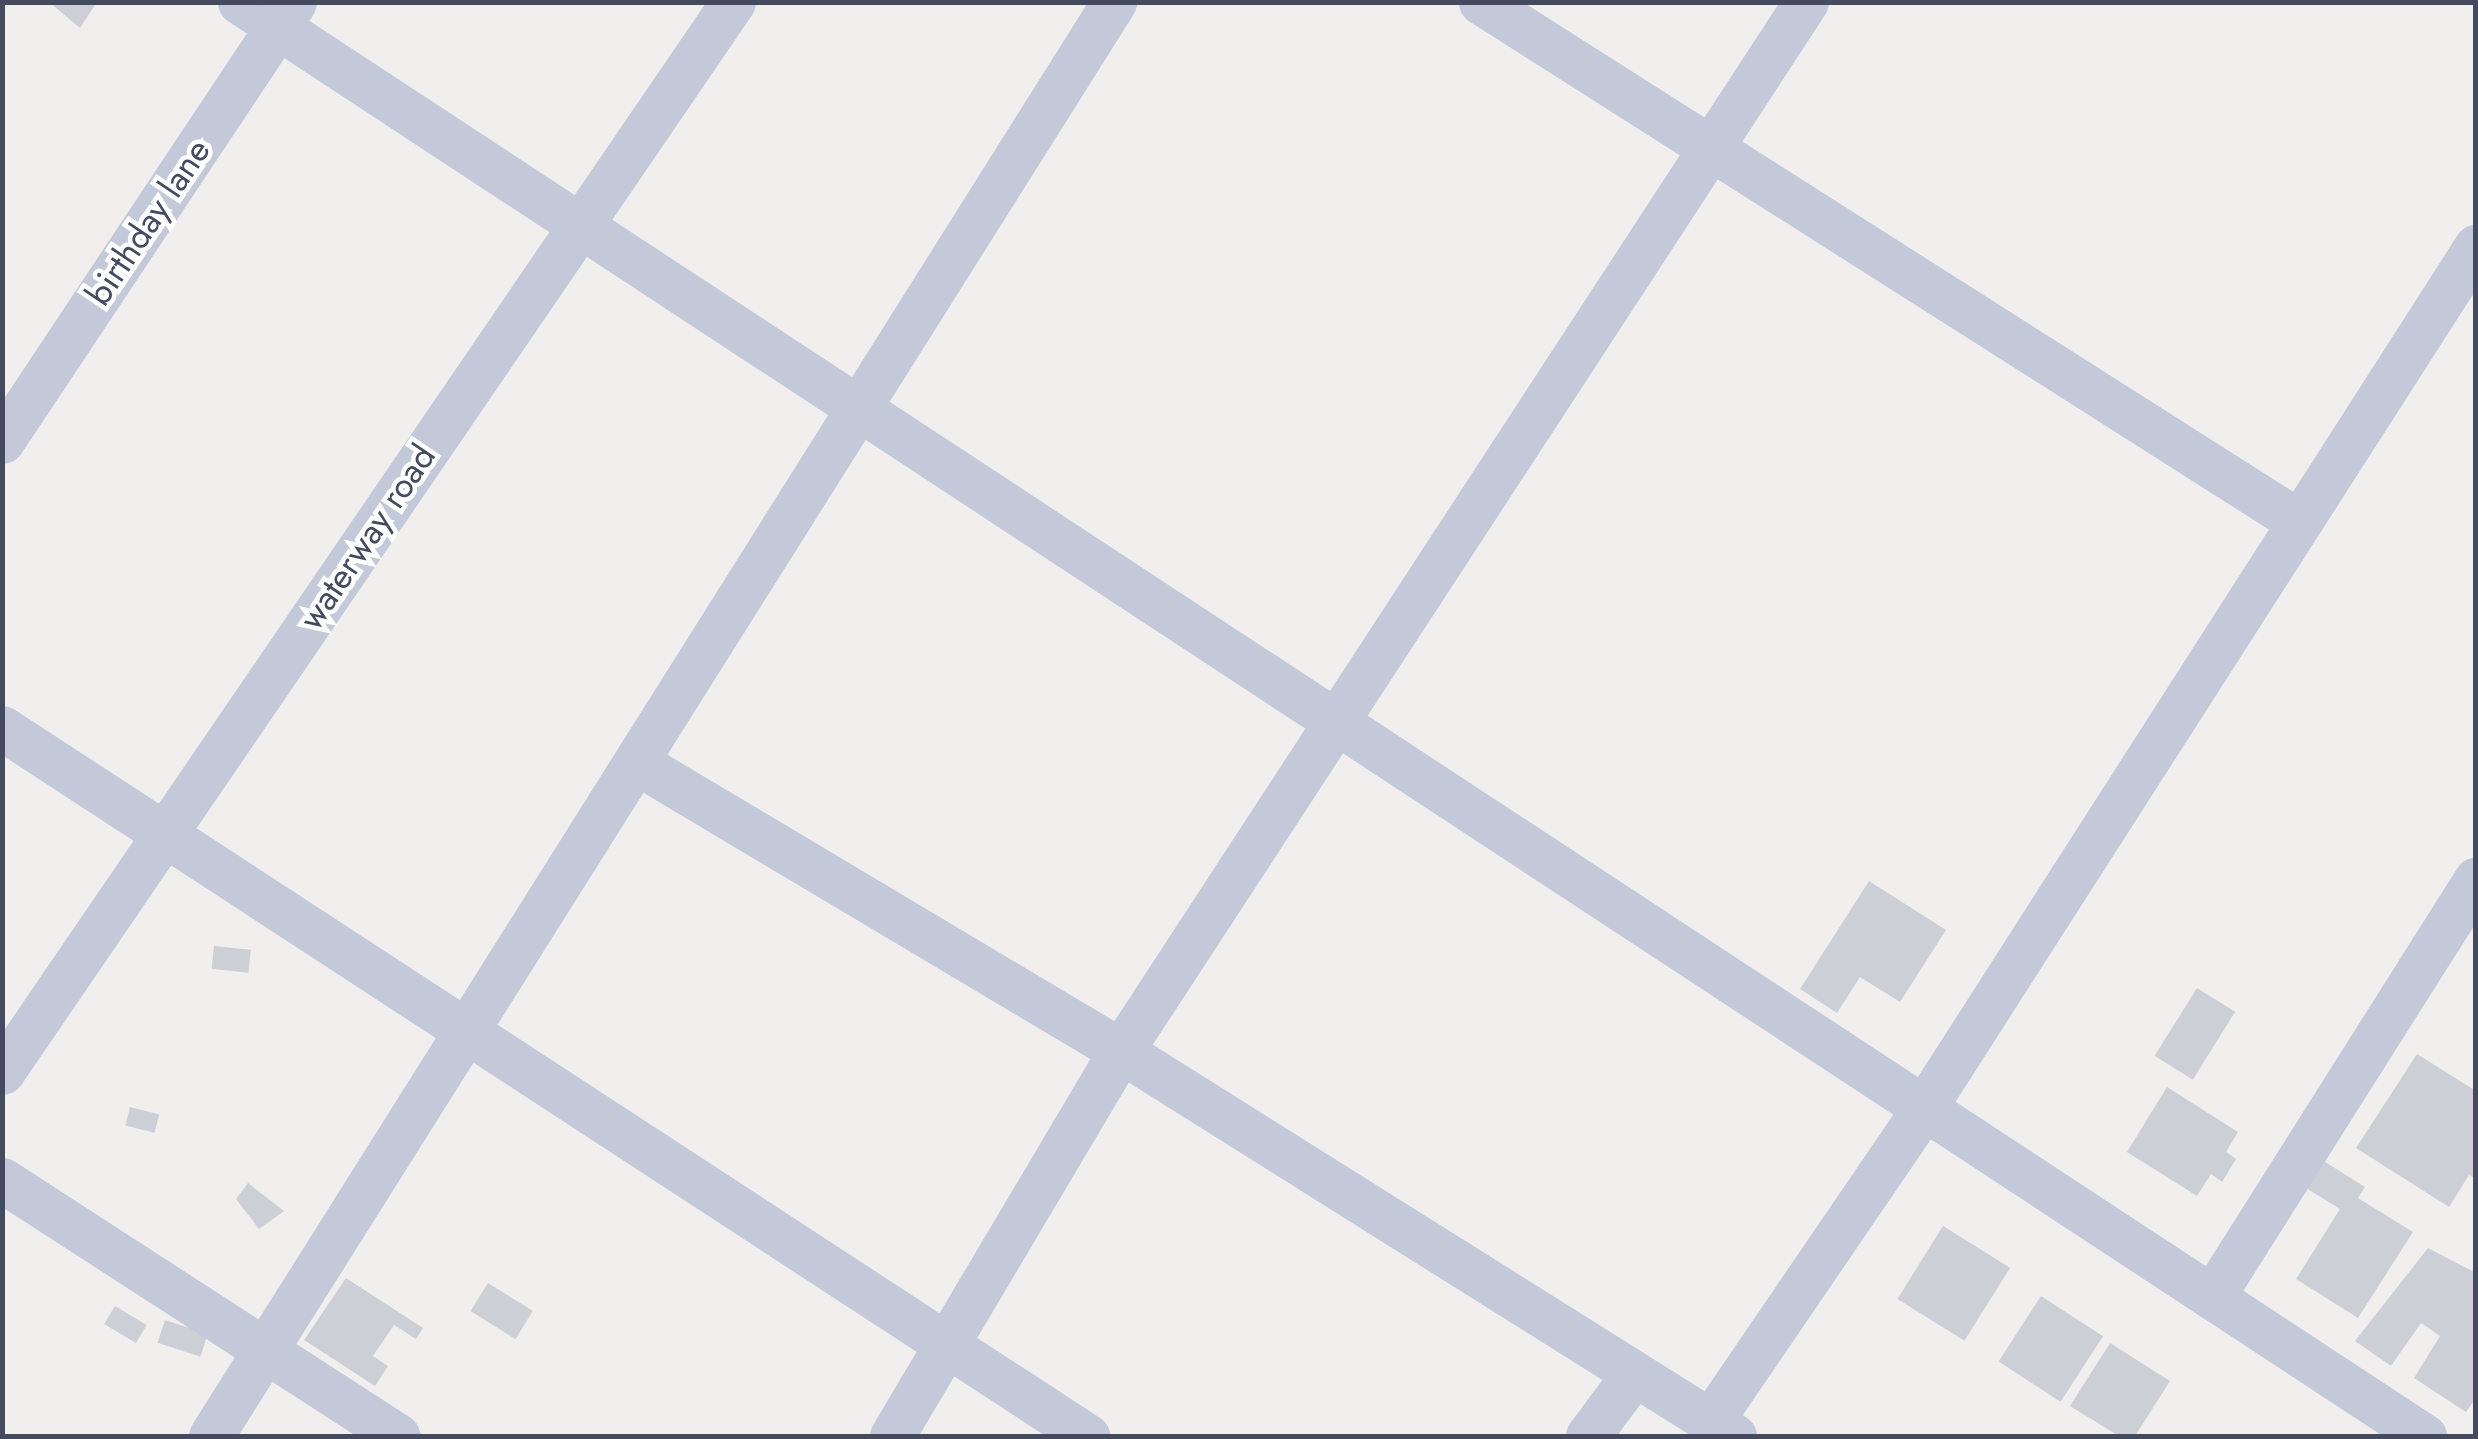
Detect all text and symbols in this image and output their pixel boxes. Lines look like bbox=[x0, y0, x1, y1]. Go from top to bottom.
street label: birthday lane bbox=[77, 131, 219, 313]
street label: waterway road bbox=[290, 437, 444, 637]

